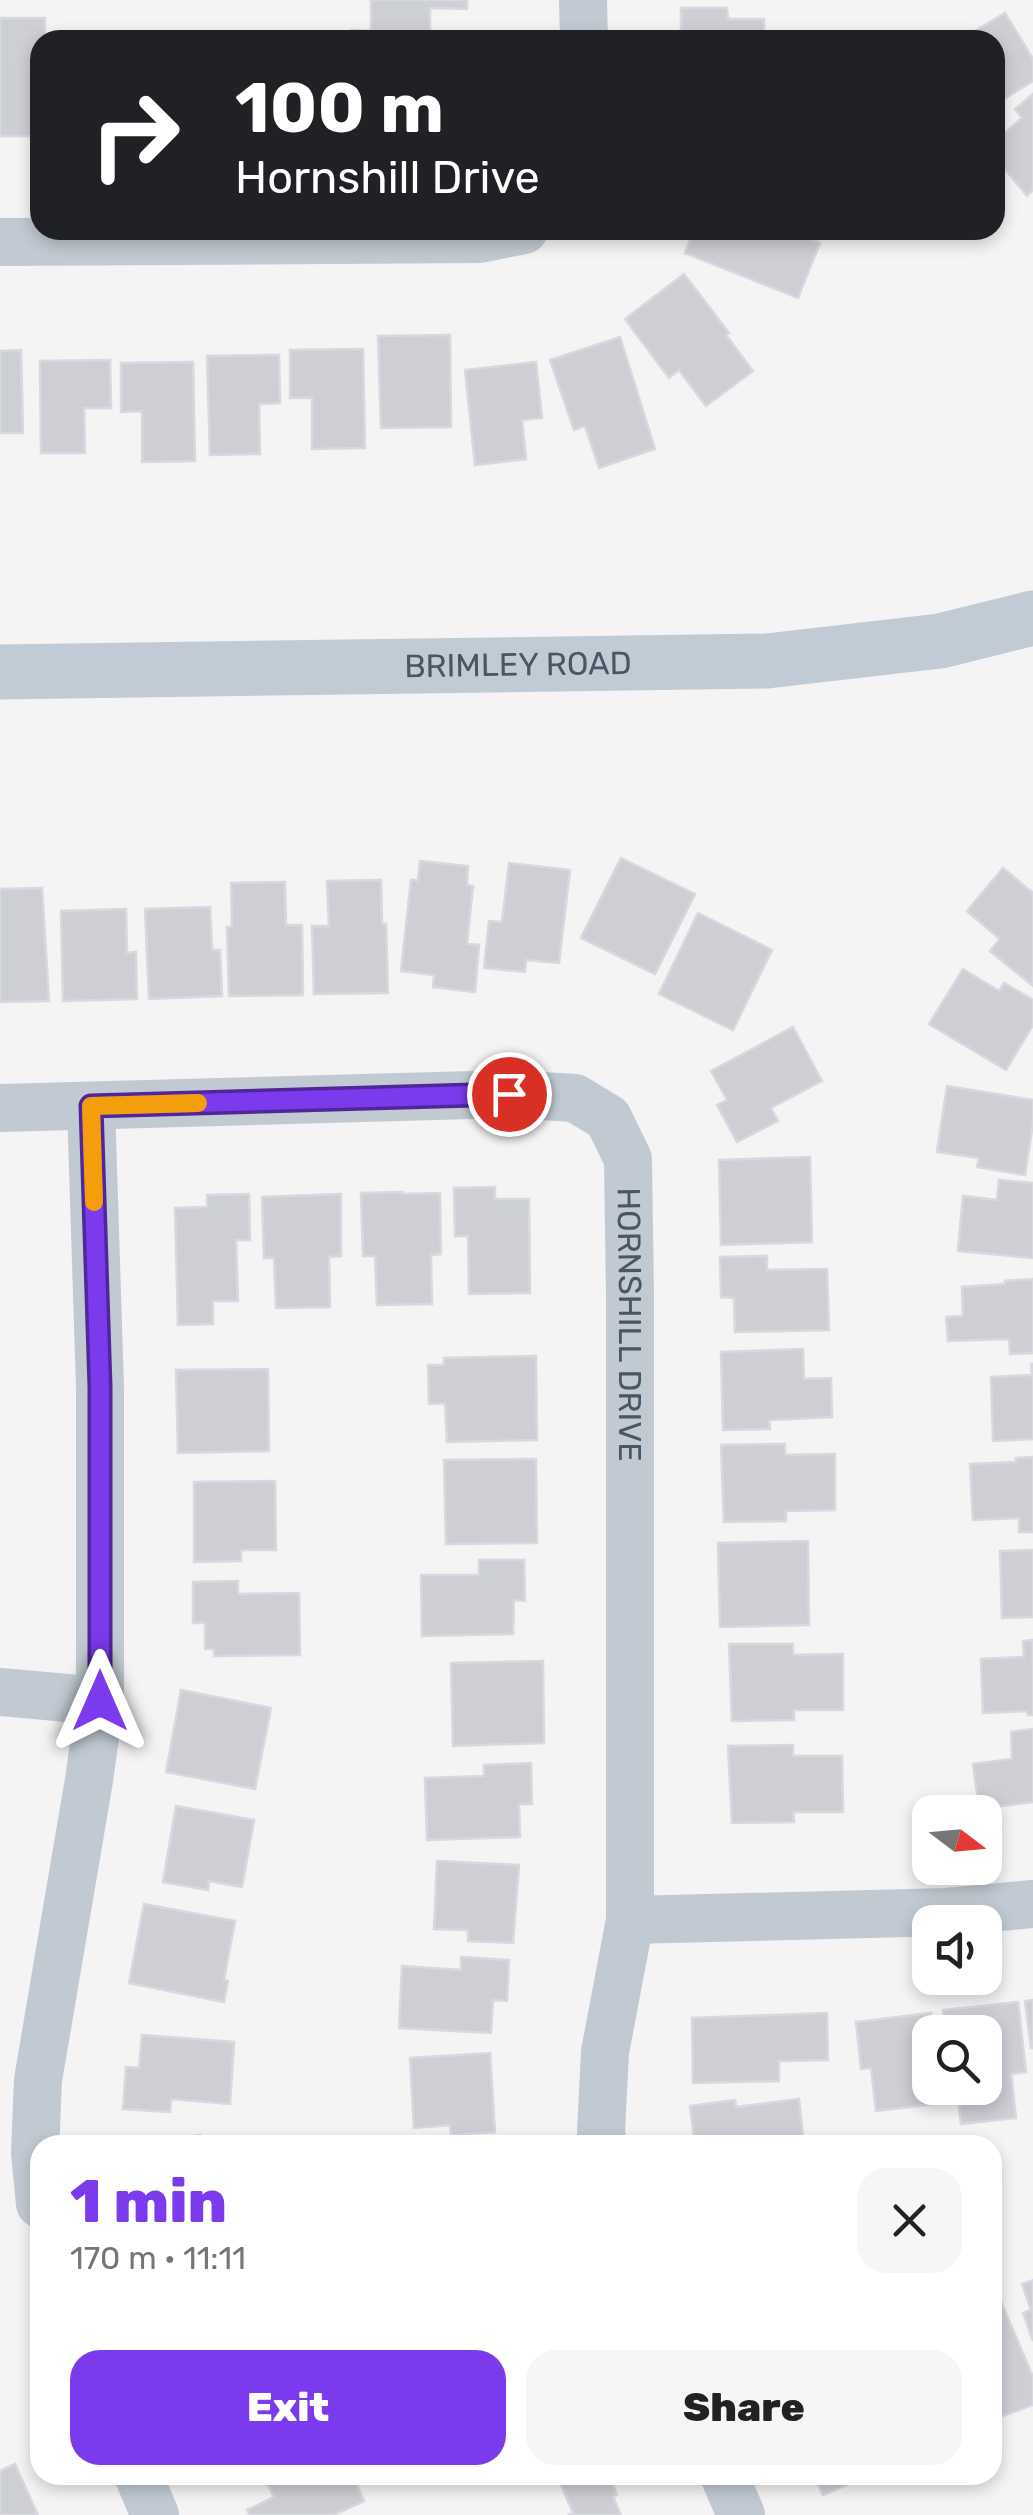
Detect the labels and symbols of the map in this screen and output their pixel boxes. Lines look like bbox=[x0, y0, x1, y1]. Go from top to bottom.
street label: BRIMLEY ROAD bbox=[404, 644, 632, 685]
pin bbox=[467, 1052, 552, 1137]
street label: HORNSHILL DRIVE bbox=[609, 1187, 649, 1462]
position arrow bbox=[48, 1649, 152, 1753]
north arrow bbox=[912, 1795, 1002, 1885]

